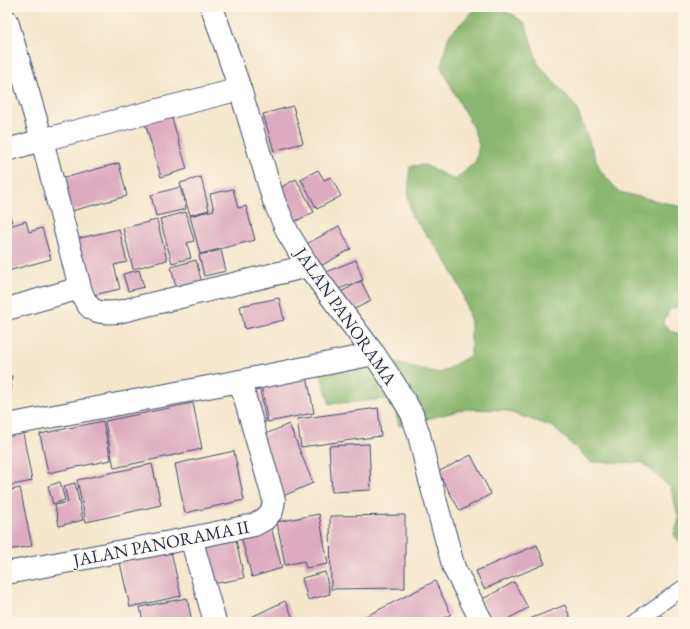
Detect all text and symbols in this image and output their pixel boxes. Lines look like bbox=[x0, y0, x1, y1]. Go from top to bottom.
street label: JALAN PANORAMA bbox=[289, 241, 402, 390]
street label: JALAN PANORAMA II bbox=[69, 515, 251, 572]

